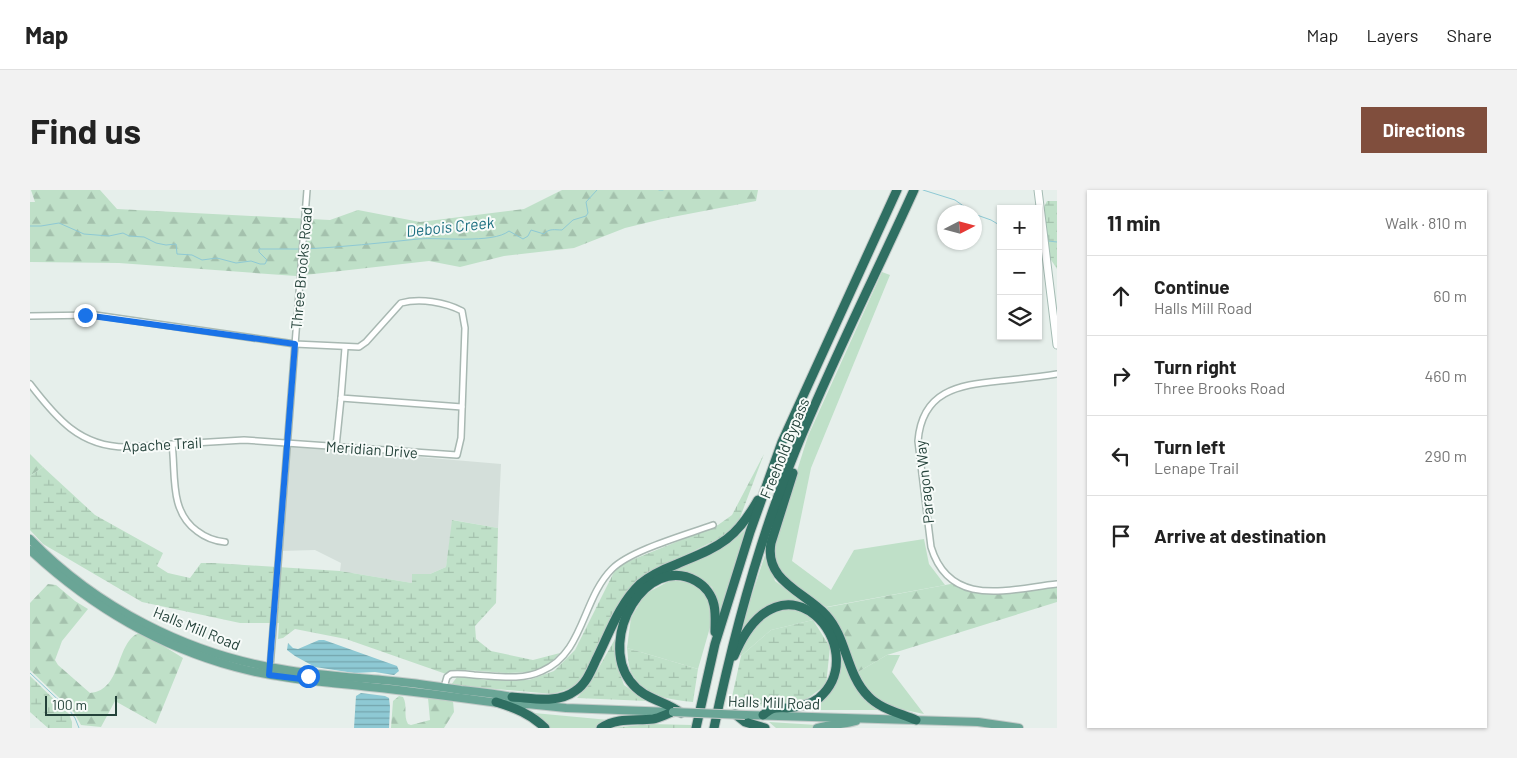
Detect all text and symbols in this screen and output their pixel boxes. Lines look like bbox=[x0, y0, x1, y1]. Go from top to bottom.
text: Map bbox=[25, 20, 68, 49]
text: Map bbox=[1306, 24, 1338, 46]
text: Layers bbox=[1366, 24, 1419, 46]
text: Share bbox=[1447, 24, 1492, 46]
button: Directions bbox=[1361, 107, 1487, 153]
text: Find us bbox=[30, 109, 141, 151]
north arrow bbox=[937, 205, 982, 250]
map controls bbox=[997, 205, 1042, 340]
button: + bbox=[997, 205, 1042, 250]
street label: Three Brooks Road bbox=[287, 206, 315, 330]
text: 11 min bbox=[1107, 210, 1161, 235]
water label: Debois Creek bbox=[405, 212, 495, 240]
text: Walk · 810 m bbox=[1385, 213, 1467, 232]
button: − bbox=[997, 250, 1042, 295]
text: Continue bbox=[1154, 275, 1230, 298]
icon: ahead bbox=[1107, 282, 1135, 310]
text: 60 m bbox=[1433, 286, 1467, 305]
button: layers bbox=[997, 295, 1042, 340]
text: Halls Mill Road bbox=[1154, 298, 1252, 317]
route end bbox=[74, 304, 97, 327]
text: Turn right bbox=[1154, 355, 1236, 378]
icon: right bbox=[1107, 362, 1135, 390]
text: 460 m bbox=[1424, 366, 1467, 385]
text: Three Brooks Road bbox=[1154, 378, 1285, 397]
street label: Freehold Bypass bbox=[756, 395, 812, 501]
street label: Apache Trail bbox=[122, 433, 202, 455]
text: Turn left bbox=[1154, 435, 1225, 458]
street label: Meridian Drive bbox=[325, 437, 419, 461]
street label: Paragon Way bbox=[911, 439, 937, 525]
icon: left bbox=[1107, 442, 1135, 470]
text: 290 m bbox=[1425, 446, 1467, 465]
text: Lenape Trail bbox=[1154, 458, 1239, 477]
icon: arrive bbox=[1107, 522, 1135, 550]
text: Arrive at destination bbox=[1154, 524, 1326, 547]
street label: Halls Mill Road bbox=[151, 602, 243, 654]
route start bbox=[297, 665, 320, 688]
street label: Halls Mill Road bbox=[728, 691, 820, 713]
scale bar bbox=[45, 693, 118, 716]
text: 100 m bbox=[52, 696, 87, 713]

